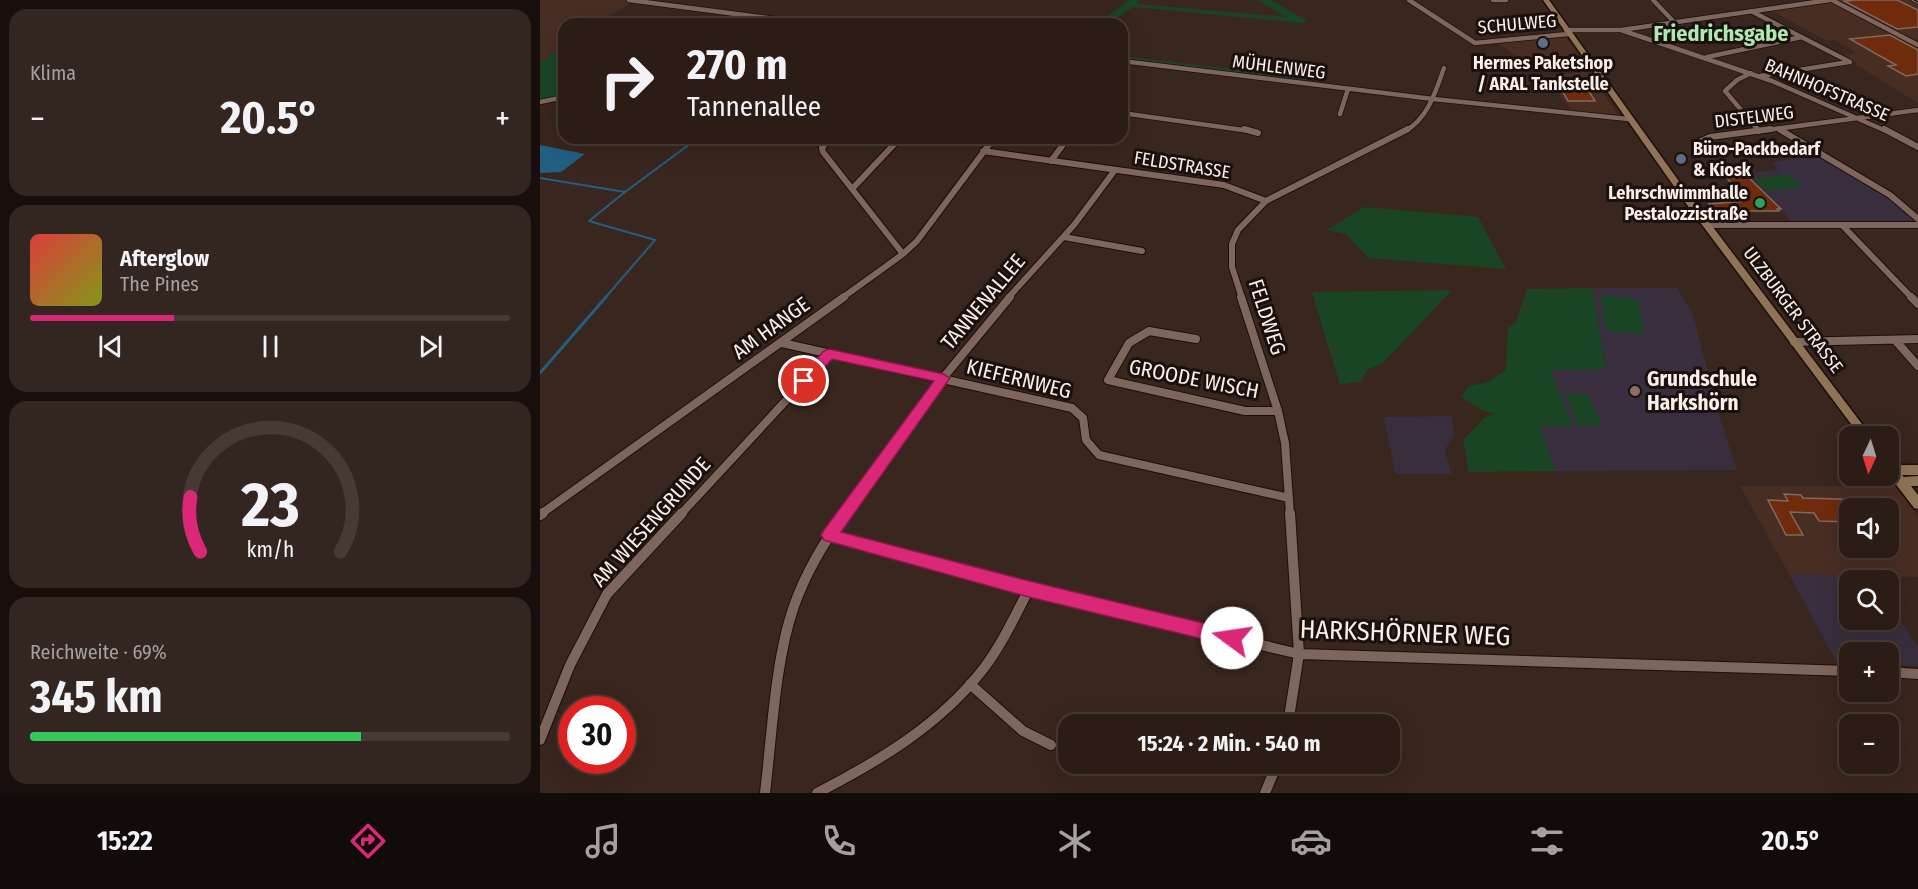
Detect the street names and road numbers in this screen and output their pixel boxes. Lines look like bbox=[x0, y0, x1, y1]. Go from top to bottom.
street label: SCHULWEG bbox=[1477, 10, 1557, 38]
street label: MÜHLENWEG bbox=[1231, 50, 1327, 84]
street label: BAHNHOFSTRASSE bbox=[1761, 54, 1893, 126]
street label: DISTELWEG bbox=[1713, 101, 1795, 133]
street label: FELDSTRASSE bbox=[1132, 147, 1232, 183]
street label: ULZBURGER STRASSE bbox=[1738, 243, 1848, 377]
street label: TANNENALLEE bbox=[935, 249, 1031, 355]
street label: FELDWEG bbox=[1243, 276, 1291, 358]
street label: AM HANGE bbox=[727, 291, 815, 365]
street label: KIEFERNWEG bbox=[964, 353, 1074, 405]
street label: GROODE WISCH bbox=[1127, 354, 1261, 404]
street label: AM WIESENGRUNDE bbox=[586, 452, 716, 592]
street label: HARKSHÖRNER WEG bbox=[1299, 614, 1511, 652]

